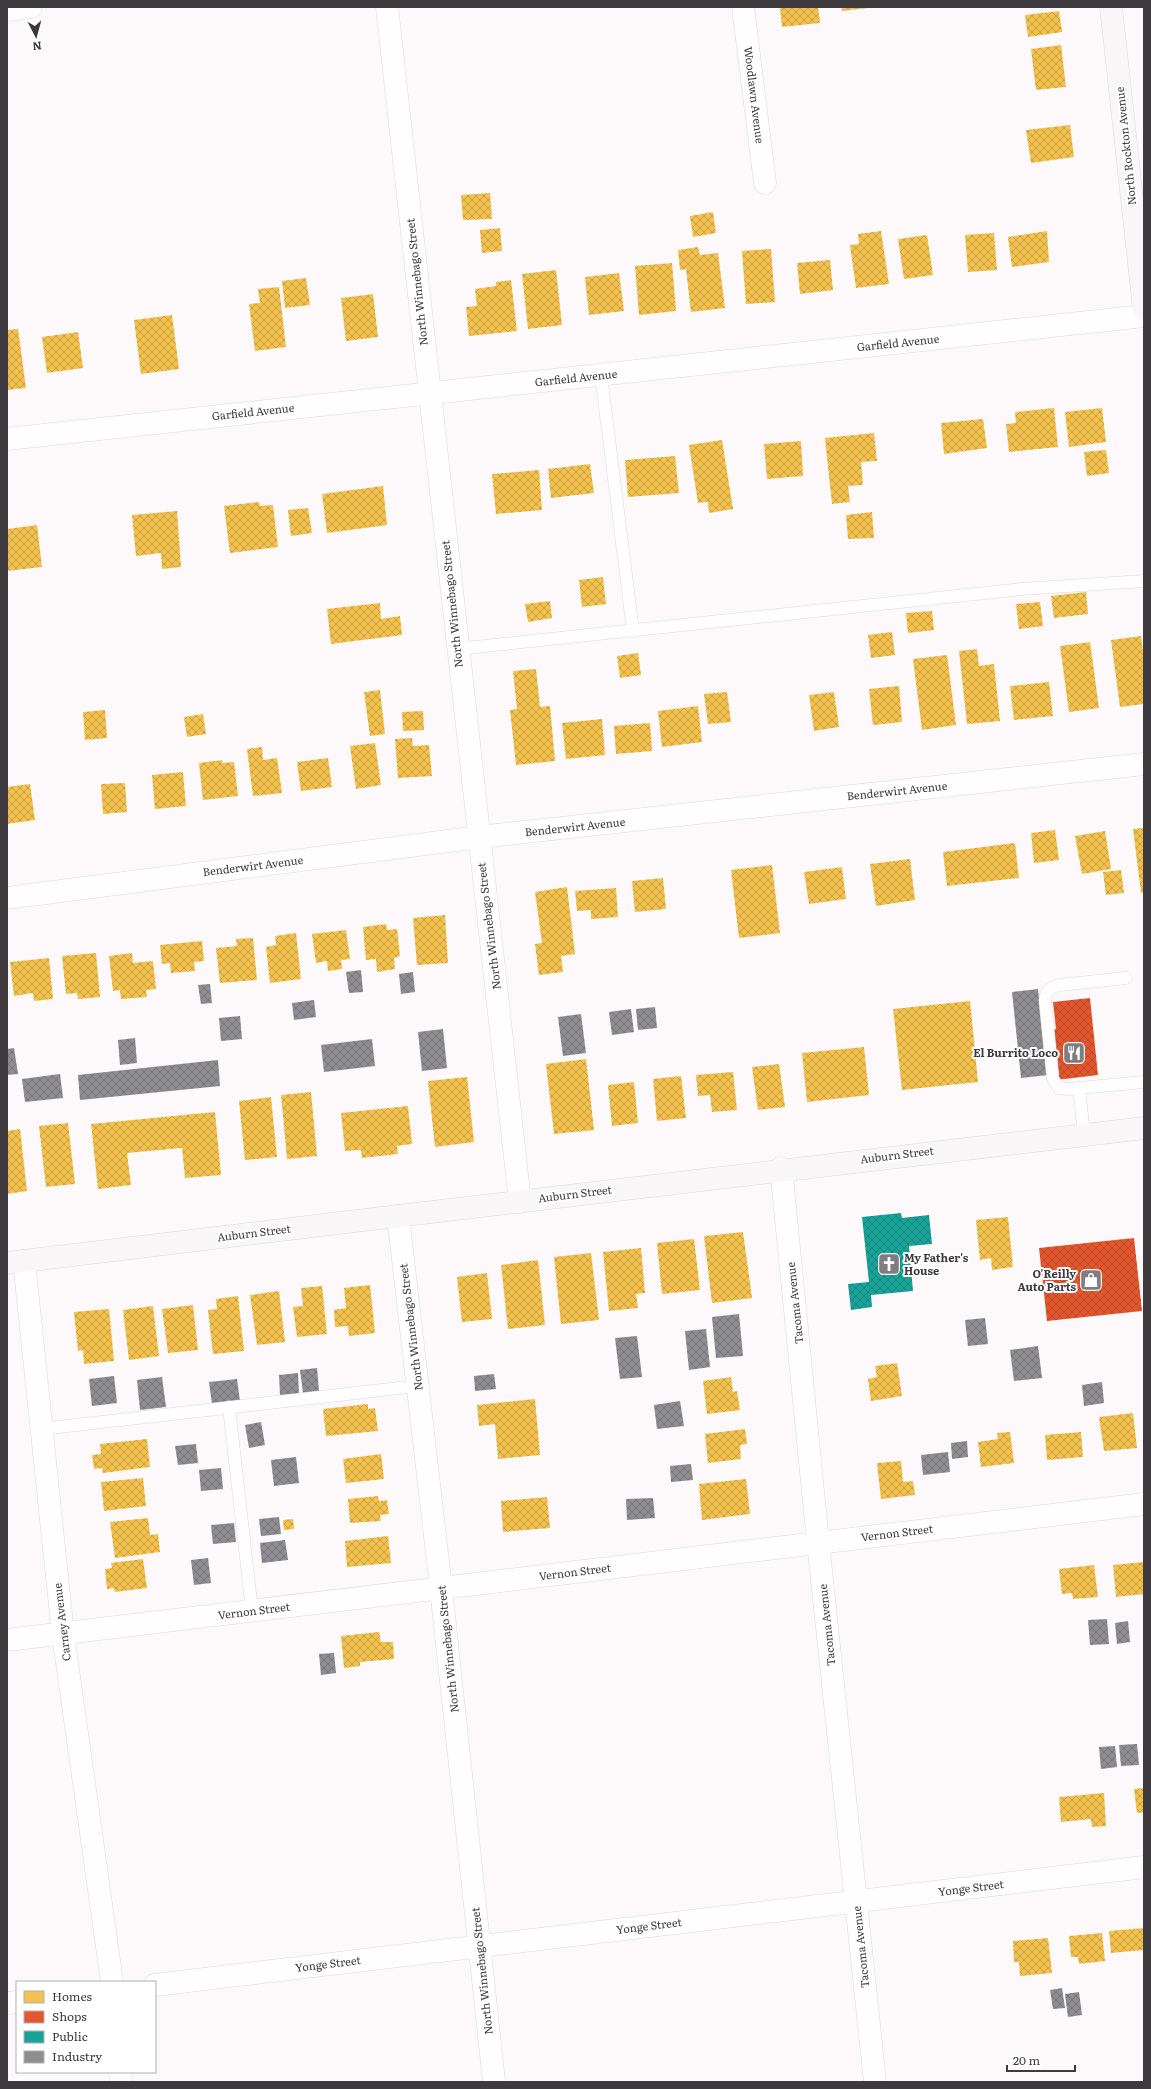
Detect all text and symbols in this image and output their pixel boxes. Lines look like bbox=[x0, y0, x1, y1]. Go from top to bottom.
north arrow bbox=[16, 16, 56, 56]
text: N bbox=[32, 39, 43, 55]
street label: Woodlawn Avenue bbox=[741, 46, 769, 144]
street label: North Rockton Avenue bbox=[1111, 86, 1139, 206]
street label: North Winnebago Street bbox=[401, 217, 431, 347]
street label: Garfield Avenue bbox=[856, 330, 940, 354]
street label: Garfield Avenue bbox=[534, 365, 618, 389]
street label: Garfield Avenue bbox=[211, 399, 295, 423]
street label: North Winnebago Street bbox=[436, 539, 466, 669]
street label: Benderwirt Avenue bbox=[846, 777, 948, 803]
street label: Benderwirt Avenue bbox=[524, 813, 626, 839]
street label: Benderwirt Avenue bbox=[202, 851, 304, 879]
street label: North Winnebago Street bbox=[472, 861, 504, 991]
restaurant icon: El Burrito Loco bbox=[1061, 1040, 1087, 1066]
place label: El Burrito Loco bbox=[973, 1044, 1058, 1060]
street label: Auburn Street bbox=[859, 1141, 935, 1166]
street label: Auburn Street bbox=[537, 1180, 613, 1205]
street label: Auburn Street bbox=[216, 1219, 292, 1244]
place label: My Father's House bbox=[904, 1249, 969, 1278]
church icon: My Father's House bbox=[876, 1251, 902, 1277]
street label: Tacoma Avenue bbox=[782, 1261, 806, 1345]
street label: North Winnebago Street bbox=[394, 1262, 426, 1392]
place label: O'Reilly Auto Parts bbox=[1018, 1265, 1077, 1294]
shop icon: O'Reilly Auto Parts bbox=[1078, 1267, 1104, 1293]
street label: Vernon Street bbox=[860, 1520, 934, 1544]
street label: Vernon Street bbox=[538, 1559, 612, 1583]
street label: Carney Avenue bbox=[48, 1582, 74, 1662]
street label: Tacoma Avenue bbox=[814, 1583, 838, 1667]
street label: North Winnebago Street bbox=[432, 1584, 462, 1714]
street label: Vernon Street bbox=[217, 1598, 291, 1622]
street label: Yonge Street bbox=[937, 1875, 1005, 1899]
street label: Tacoma Avenue bbox=[848, 1905, 872, 1989]
street label: North Winnebago Street bbox=[466, 1906, 496, 2036]
street label: Yonge Street bbox=[615, 1913, 683, 1937]
street label: Yonge Street bbox=[294, 1951, 362, 1975]
legend bbox=[16, 1981, 156, 2073]
text: Homes bbox=[52, 1987, 92, 2005]
text: Shops bbox=[52, 2007, 87, 2025]
text: Public bbox=[52, 2027, 88, 2045]
text: Industry bbox=[52, 2047, 102, 2065]
scale bar bbox=[1007, 2047, 1075, 2073]
text: 20 m bbox=[1013, 2051, 1040, 2069]

